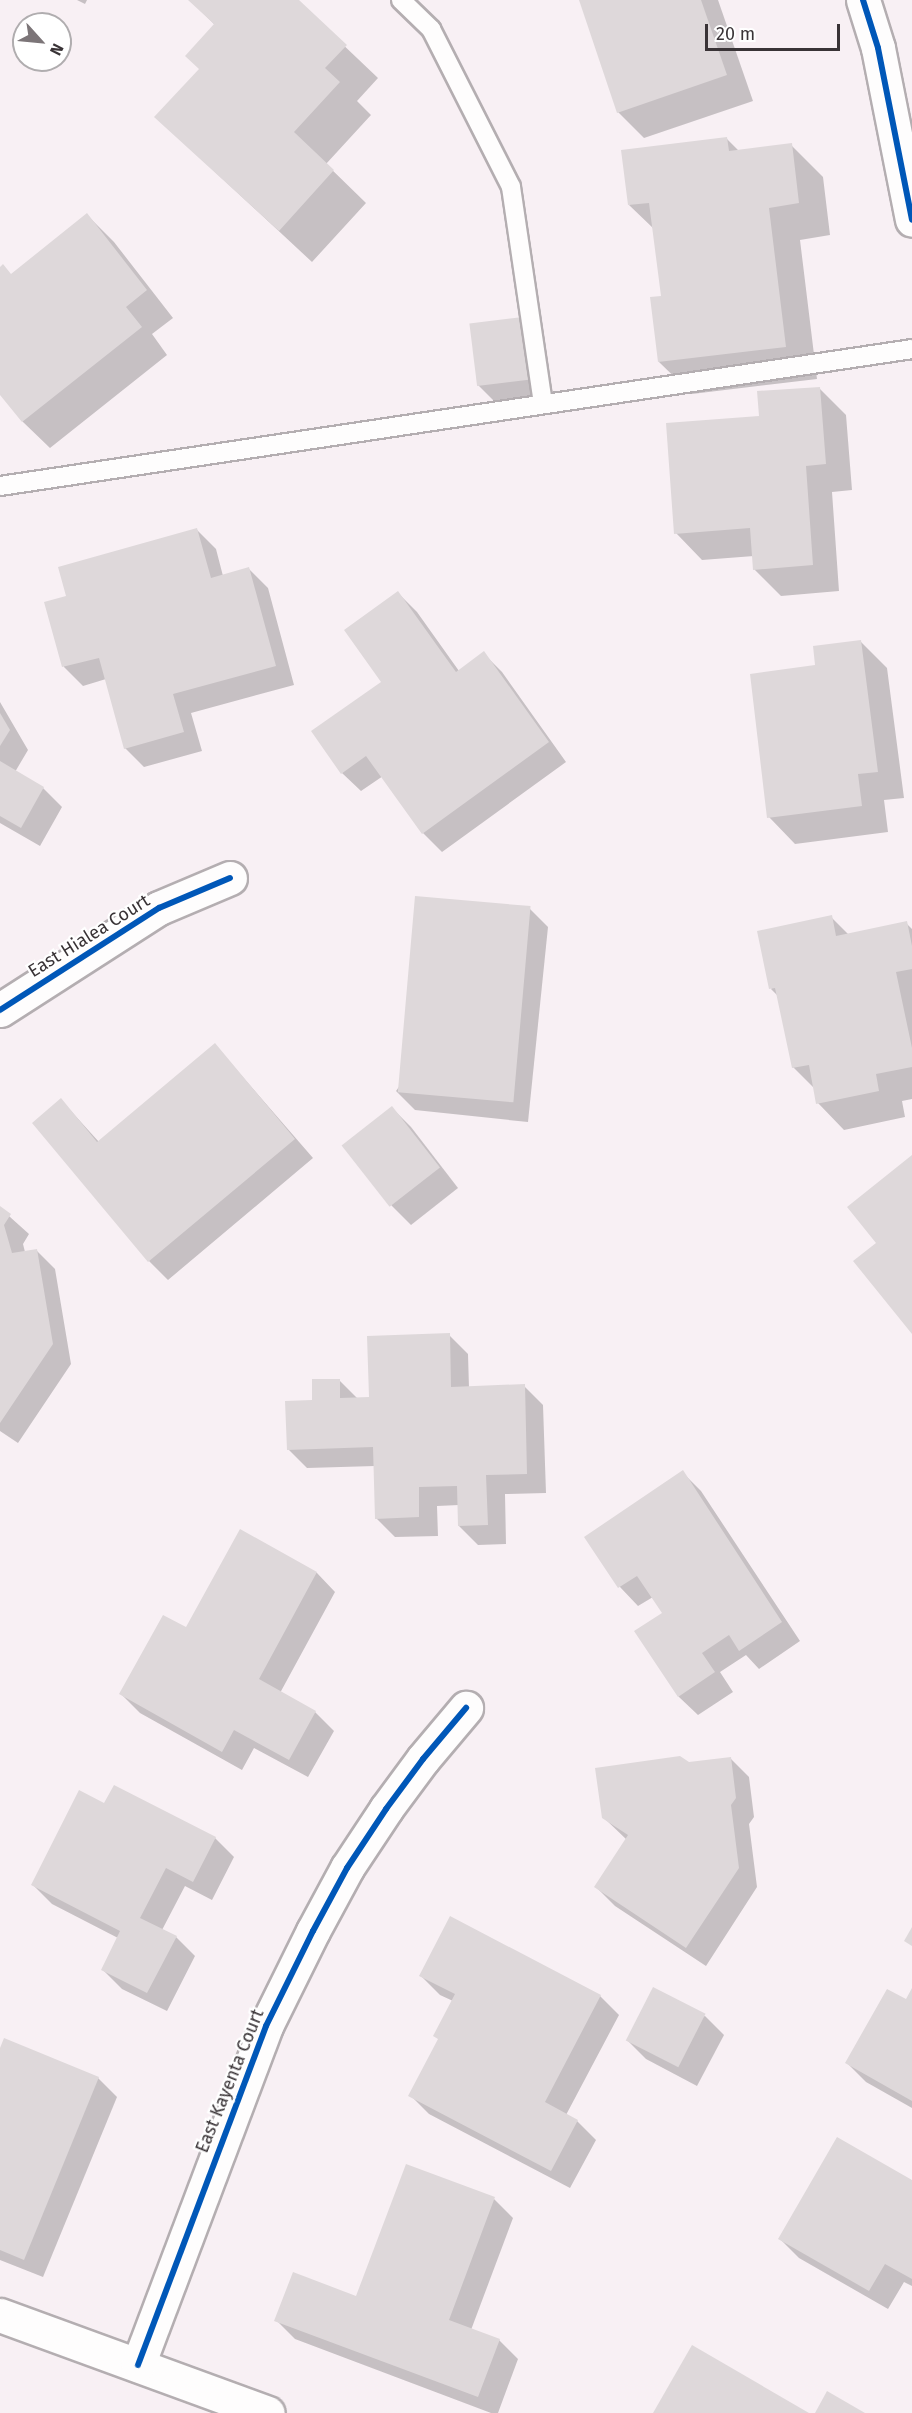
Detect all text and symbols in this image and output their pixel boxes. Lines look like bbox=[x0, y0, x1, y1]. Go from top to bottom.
north arrow bbox=[12, 12, 72, 72]
scale bar bbox=[708, 12, 843, 50]
text: 20 m bbox=[716, 23, 755, 45]
text: N bbox=[46, 40, 68, 59]
street label: East Hialea Court bbox=[24, 890, 154, 982]
street label: East Kayenta Court bbox=[191, 2006, 269, 2156]

